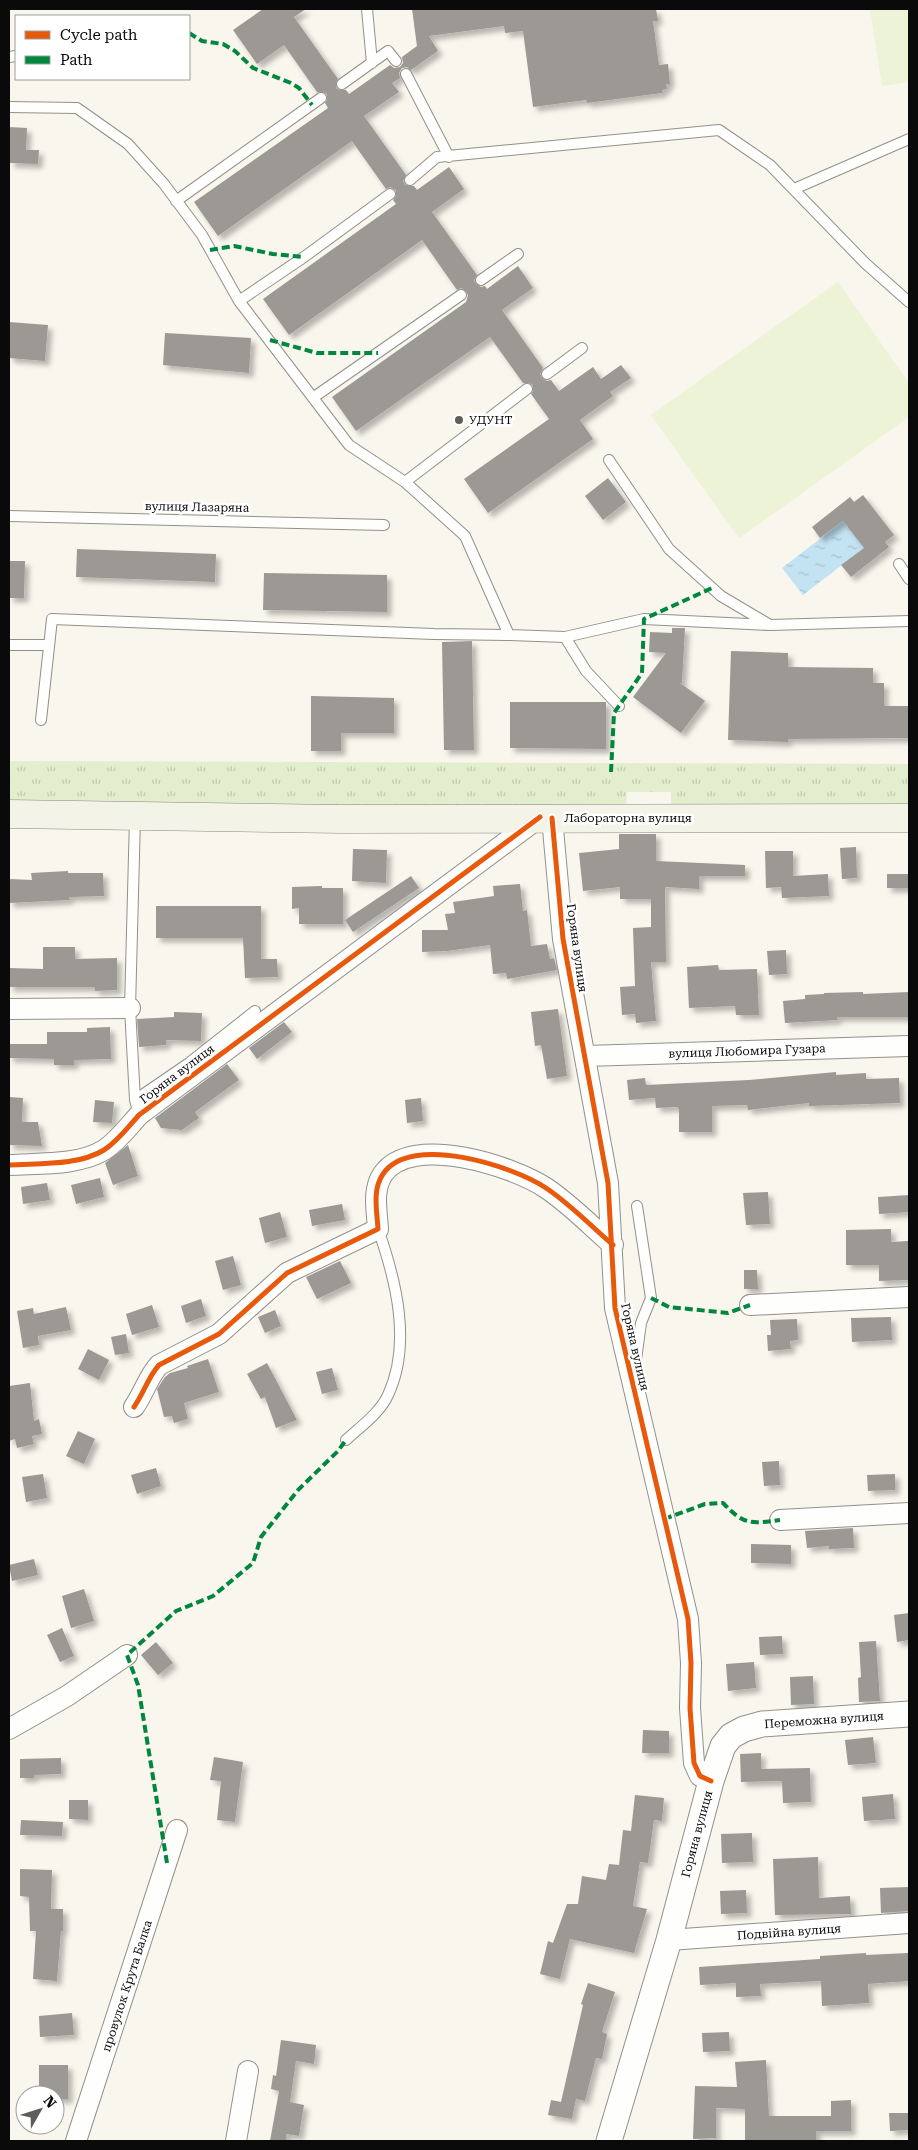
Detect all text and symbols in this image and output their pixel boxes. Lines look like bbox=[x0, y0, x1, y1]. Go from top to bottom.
legend bbox=[15, 15, 190, 80]
text: Cycle path bbox=[60, 26, 138, 44]
text: Path bbox=[60, 51, 93, 69]
place label: УДУНТ bbox=[469, 413, 513, 427]
marker: УДУНТ bbox=[453, 414, 465, 426]
street label: вулиця Лазаряна bbox=[145, 499, 250, 515]
street label: Лабораторна вулиця bbox=[564, 811, 692, 825]
street label: Горяна вулиця bbox=[564, 903, 590, 993]
street label: Горяна вулиця bbox=[137, 1041, 217, 1107]
street label: вулиця Любомира Гузара bbox=[668, 1041, 826, 1061]
street label: Горяна вулиця bbox=[618, 1302, 652, 1392]
street label: Переможна вулиця bbox=[764, 1709, 884, 1731]
street label: Горяна вулиця bbox=[679, 1789, 715, 1879]
street label: провулок Крута Балка bbox=[99, 1918, 155, 2053]
street label: Подвійна вулиця bbox=[736, 1921, 842, 1943]
north arrow bbox=[15, 2085, 65, 2135]
text: N bbox=[40, 2093, 60, 2111]

